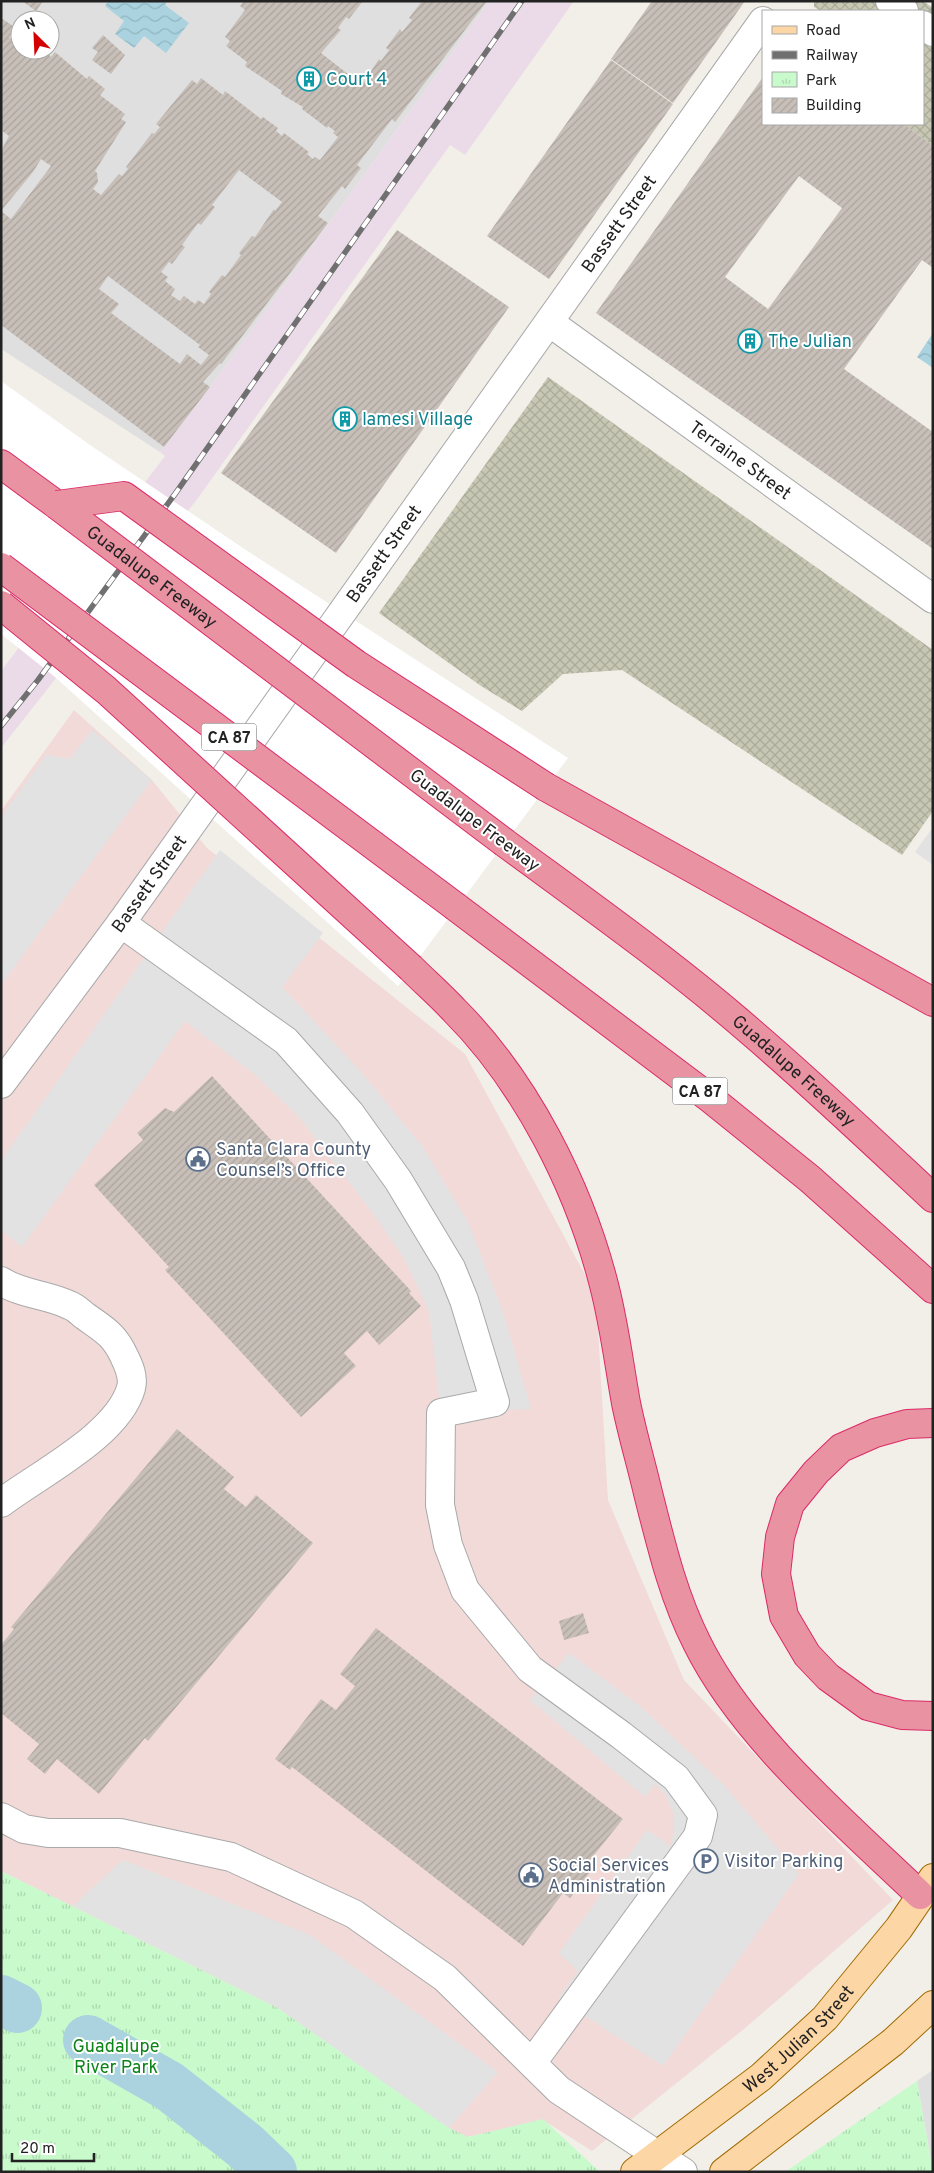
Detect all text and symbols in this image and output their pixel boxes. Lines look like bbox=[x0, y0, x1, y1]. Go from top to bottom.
north arrow bbox=[10, 10, 60, 60]
legend bbox=[762, 10, 924, 125]
text: N bbox=[22, 15, 38, 34]
text: Road bbox=[806, 22, 841, 41]
text: Railway bbox=[806, 47, 858, 66]
building icon: Court 4 bbox=[296, 66, 322, 92]
place label: Court 4 bbox=[326, 69, 388, 92]
text: Park bbox=[806, 72, 837, 91]
text: Building bbox=[806, 97, 861, 116]
street label: Bassett Street bbox=[577, 171, 663, 278]
building icon: The Julian bbox=[737, 328, 763, 354]
place label: The Julian bbox=[768, 331, 852, 354]
building icon: Iamesi Village bbox=[332, 406, 358, 432]
place label: Iamesi Village bbox=[362, 409, 473, 432]
street label: Terraine Street bbox=[684, 417, 795, 506]
street label: Bassett Street bbox=[342, 501, 428, 608]
street label: Guadalupe Freeway bbox=[81, 521, 221, 635]
road number: CA 87 bbox=[202, 724, 256, 750]
street label: Guadalupe Freeway bbox=[404, 765, 544, 878]
street label: Bassett Street bbox=[107, 831, 193, 938]
street label: Guadalupe Freeway bbox=[726, 1011, 860, 1133]
road number: CA 87 bbox=[672, 1078, 728, 1104]
place label: Santa Clara County Counsel’s Office bbox=[216, 1139, 371, 1183]
public building icon: Santa Clara County Counsel’s Office bbox=[185, 1146, 211, 1172]
parking icon: Visitor Parking bbox=[693, 1848, 719, 1874]
place label: Visitor Parking bbox=[724, 1851, 843, 1874]
place label: Social Services Administration bbox=[548, 1855, 669, 1899]
public building icon: Social Services Administration bbox=[518, 1862, 544, 1888]
street label: West Julian Street bbox=[739, 1981, 860, 2099]
park label: Guadalupe River Park bbox=[72, 2036, 160, 2080]
scale bar bbox=[12, 2130, 95, 2162]
text: 20 m bbox=[20, 2140, 55, 2159]

